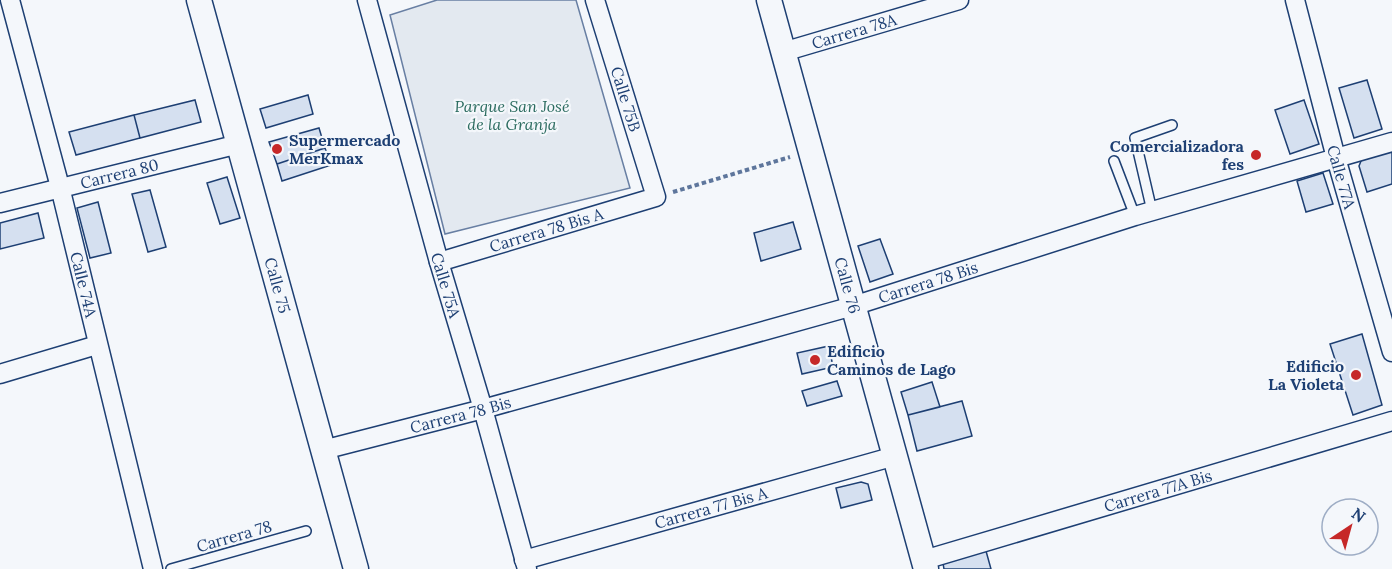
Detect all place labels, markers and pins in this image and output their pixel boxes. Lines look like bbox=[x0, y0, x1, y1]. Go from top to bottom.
place label: Supermercado MerKmax bbox=[289, 130, 400, 168]
place label: Comercializadora fes bbox=[1110, 136, 1245, 174]
marker: Supermercado MerKmax bbox=[270, 142, 284, 156]
marker: Comercializadora fes bbox=[1249, 148, 1263, 162]
place label: Edificio Caminos de Lago bbox=[827, 341, 956, 379]
marker: Edificio Caminos de Lago bbox=[808, 353, 822, 367]
place label: Edificio La Violeta bbox=[1268, 356, 1345, 394]
marker: Edificio La Violeta bbox=[1349, 368, 1363, 382]

